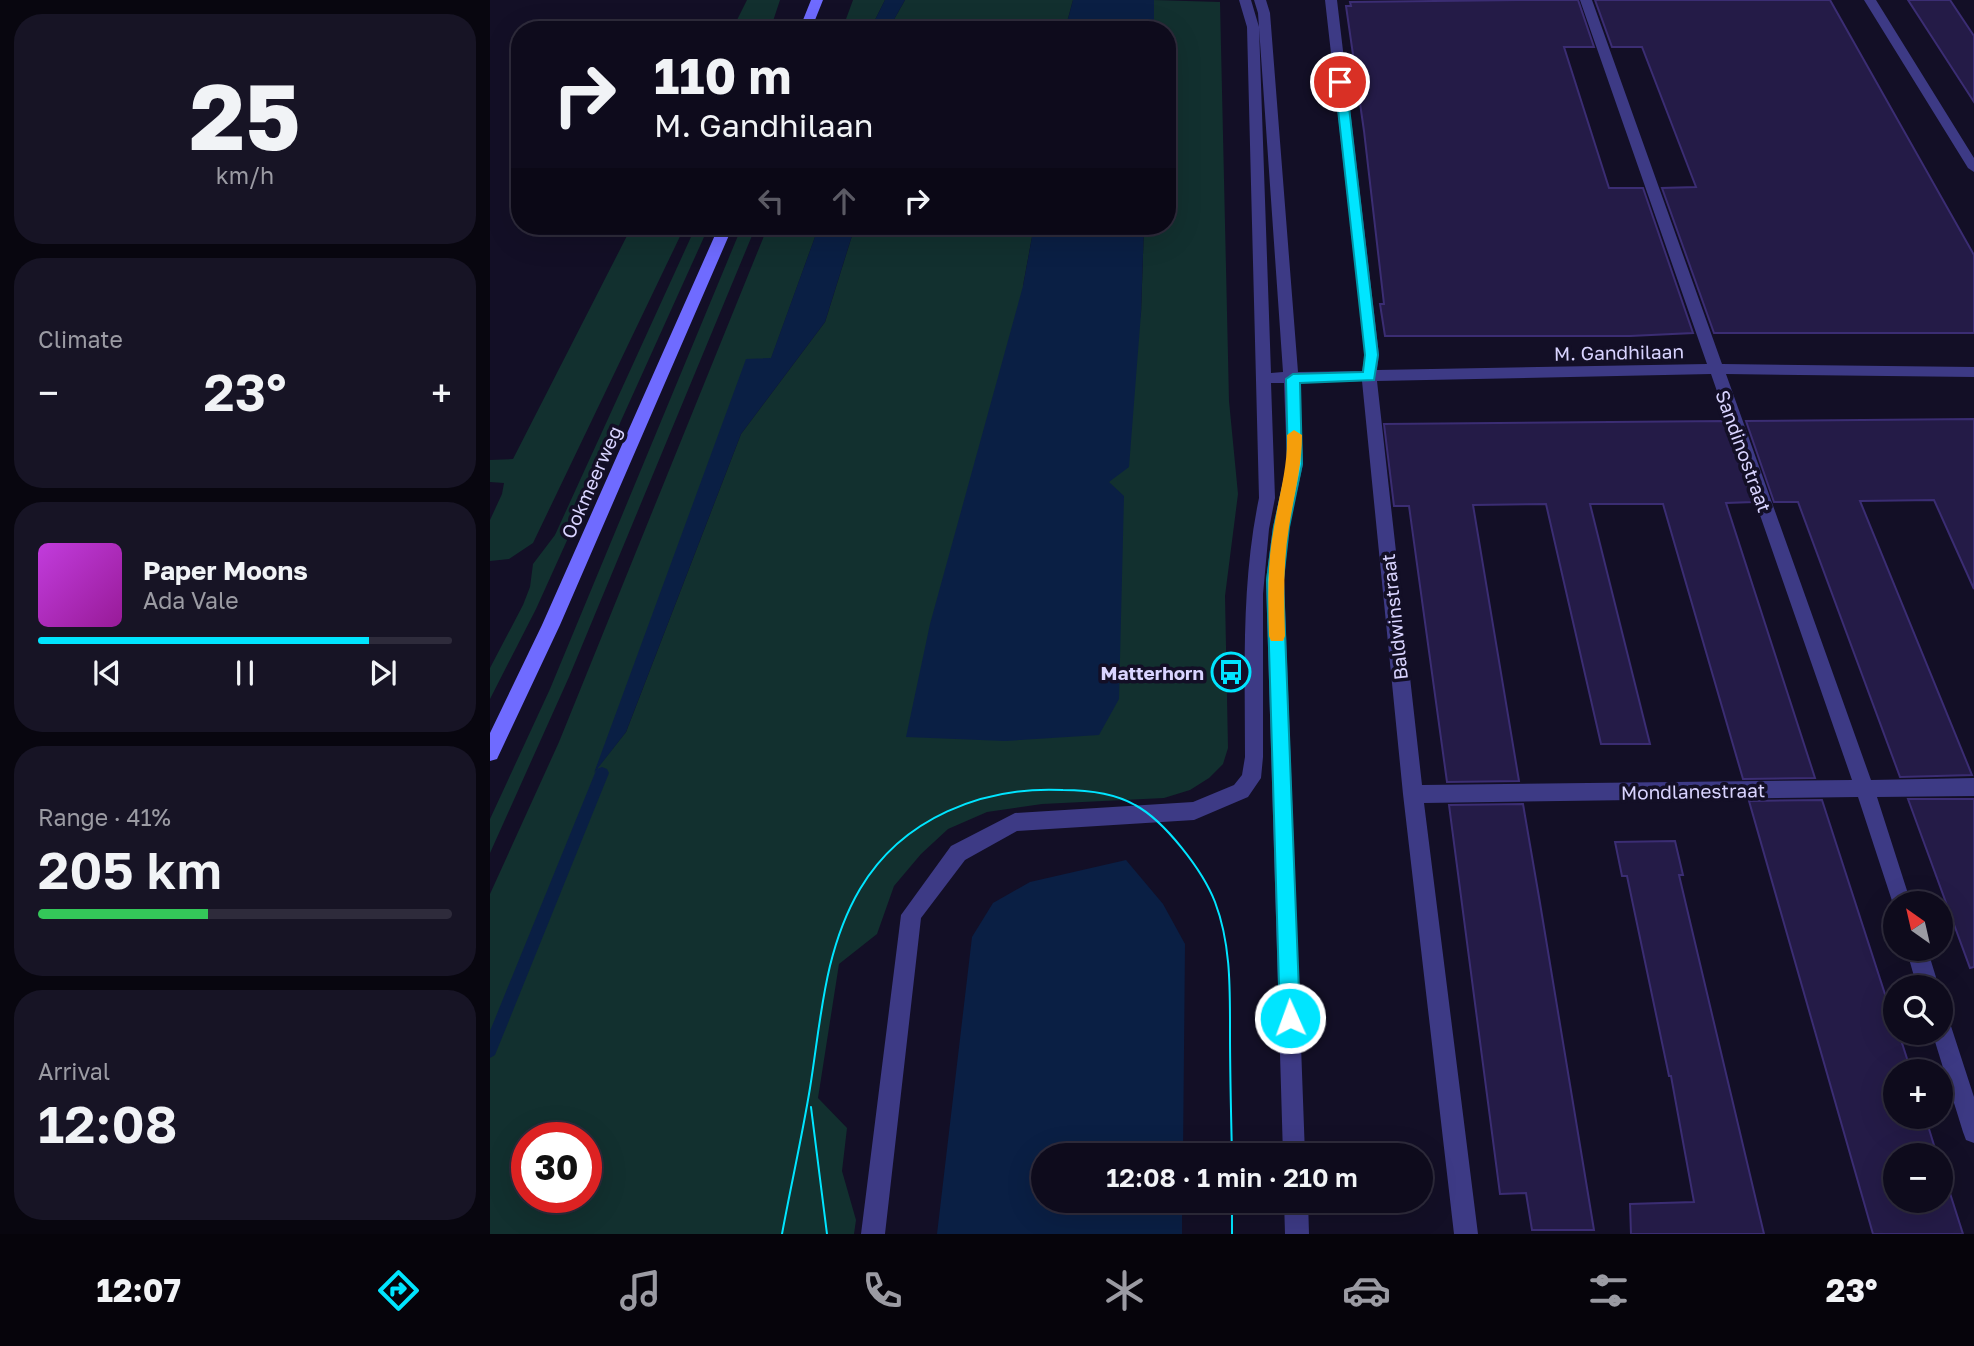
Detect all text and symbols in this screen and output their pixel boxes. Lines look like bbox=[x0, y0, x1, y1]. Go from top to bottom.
text: 110 m bbox=[654, 46, 791, 105]
icon: right bbox=[539, 49, 630, 140]
pin bbox=[1310, 52, 1370, 112]
text: 25 bbox=[189, 61, 301, 170]
icon: arrive bbox=[1321, 63, 1359, 101]
text: M. Gandhilaan bbox=[654, 106, 873, 144]
text: km/h bbox=[216, 161, 274, 189]
icon: left bbox=[752, 182, 790, 220]
icon: ahead bbox=[825, 182, 863, 220]
icon: right bbox=[898, 182, 936, 220]
text: Climate bbox=[38, 325, 123, 353]
street label: M. Gandhilaan bbox=[1554, 339, 1684, 365]
text: 23° bbox=[204, 360, 286, 422]
text: − bbox=[38, 370, 59, 415]
text: + bbox=[431, 370, 452, 415]
street label: Sandinostraat bbox=[1711, 387, 1777, 515]
street label: Ookmeerweg bbox=[556, 422, 626, 542]
street label: Baldwinstraat bbox=[1376, 553, 1412, 681]
text: Paper Moons bbox=[143, 555, 308, 586]
text: Ada Vale bbox=[143, 586, 239, 614]
bus stop icon: Matterhorn bbox=[1210, 651, 1252, 693]
icon: previous bbox=[88, 654, 126, 692]
icon: pause bbox=[226, 654, 264, 692]
icon: next bbox=[364, 654, 402, 692]
place label: Matterhorn bbox=[1101, 661, 1204, 684]
street label: Mondlanestraat bbox=[1621, 778, 1765, 804]
text: Range · 41% bbox=[38, 803, 171, 831]
text: 205 km bbox=[38, 838, 222, 900]
north arrow bbox=[1883, 891, 1953, 961]
map controls bbox=[1883, 891, 1953, 1213]
button: search bbox=[1883, 975, 1953, 1045]
position arrow bbox=[1253, 981, 1327, 1055]
text: Arrival bbox=[38, 1057, 110, 1085]
button: + bbox=[1883, 1059, 1953, 1129]
text: 12:08 bbox=[38, 1092, 177, 1154]
speed limit sign: 30 bbox=[511, 1122, 602, 1213]
button: − bbox=[1883, 1143, 1953, 1213]
text: 12:08 · 1 min · 210 m bbox=[1106, 1162, 1358, 1193]
icon: directions bbox=[374, 1266, 423, 1315]
icon: music bbox=[616, 1266, 665, 1315]
icon: phone bbox=[858, 1266, 907, 1315]
icon: climate bbox=[1100, 1266, 1149, 1315]
icon: car bbox=[1342, 1266, 1391, 1315]
icon: filters bbox=[1584, 1266, 1633, 1315]
text: 12:07 bbox=[96, 1271, 181, 1309]
text: 23° bbox=[1826, 1271, 1877, 1309]

